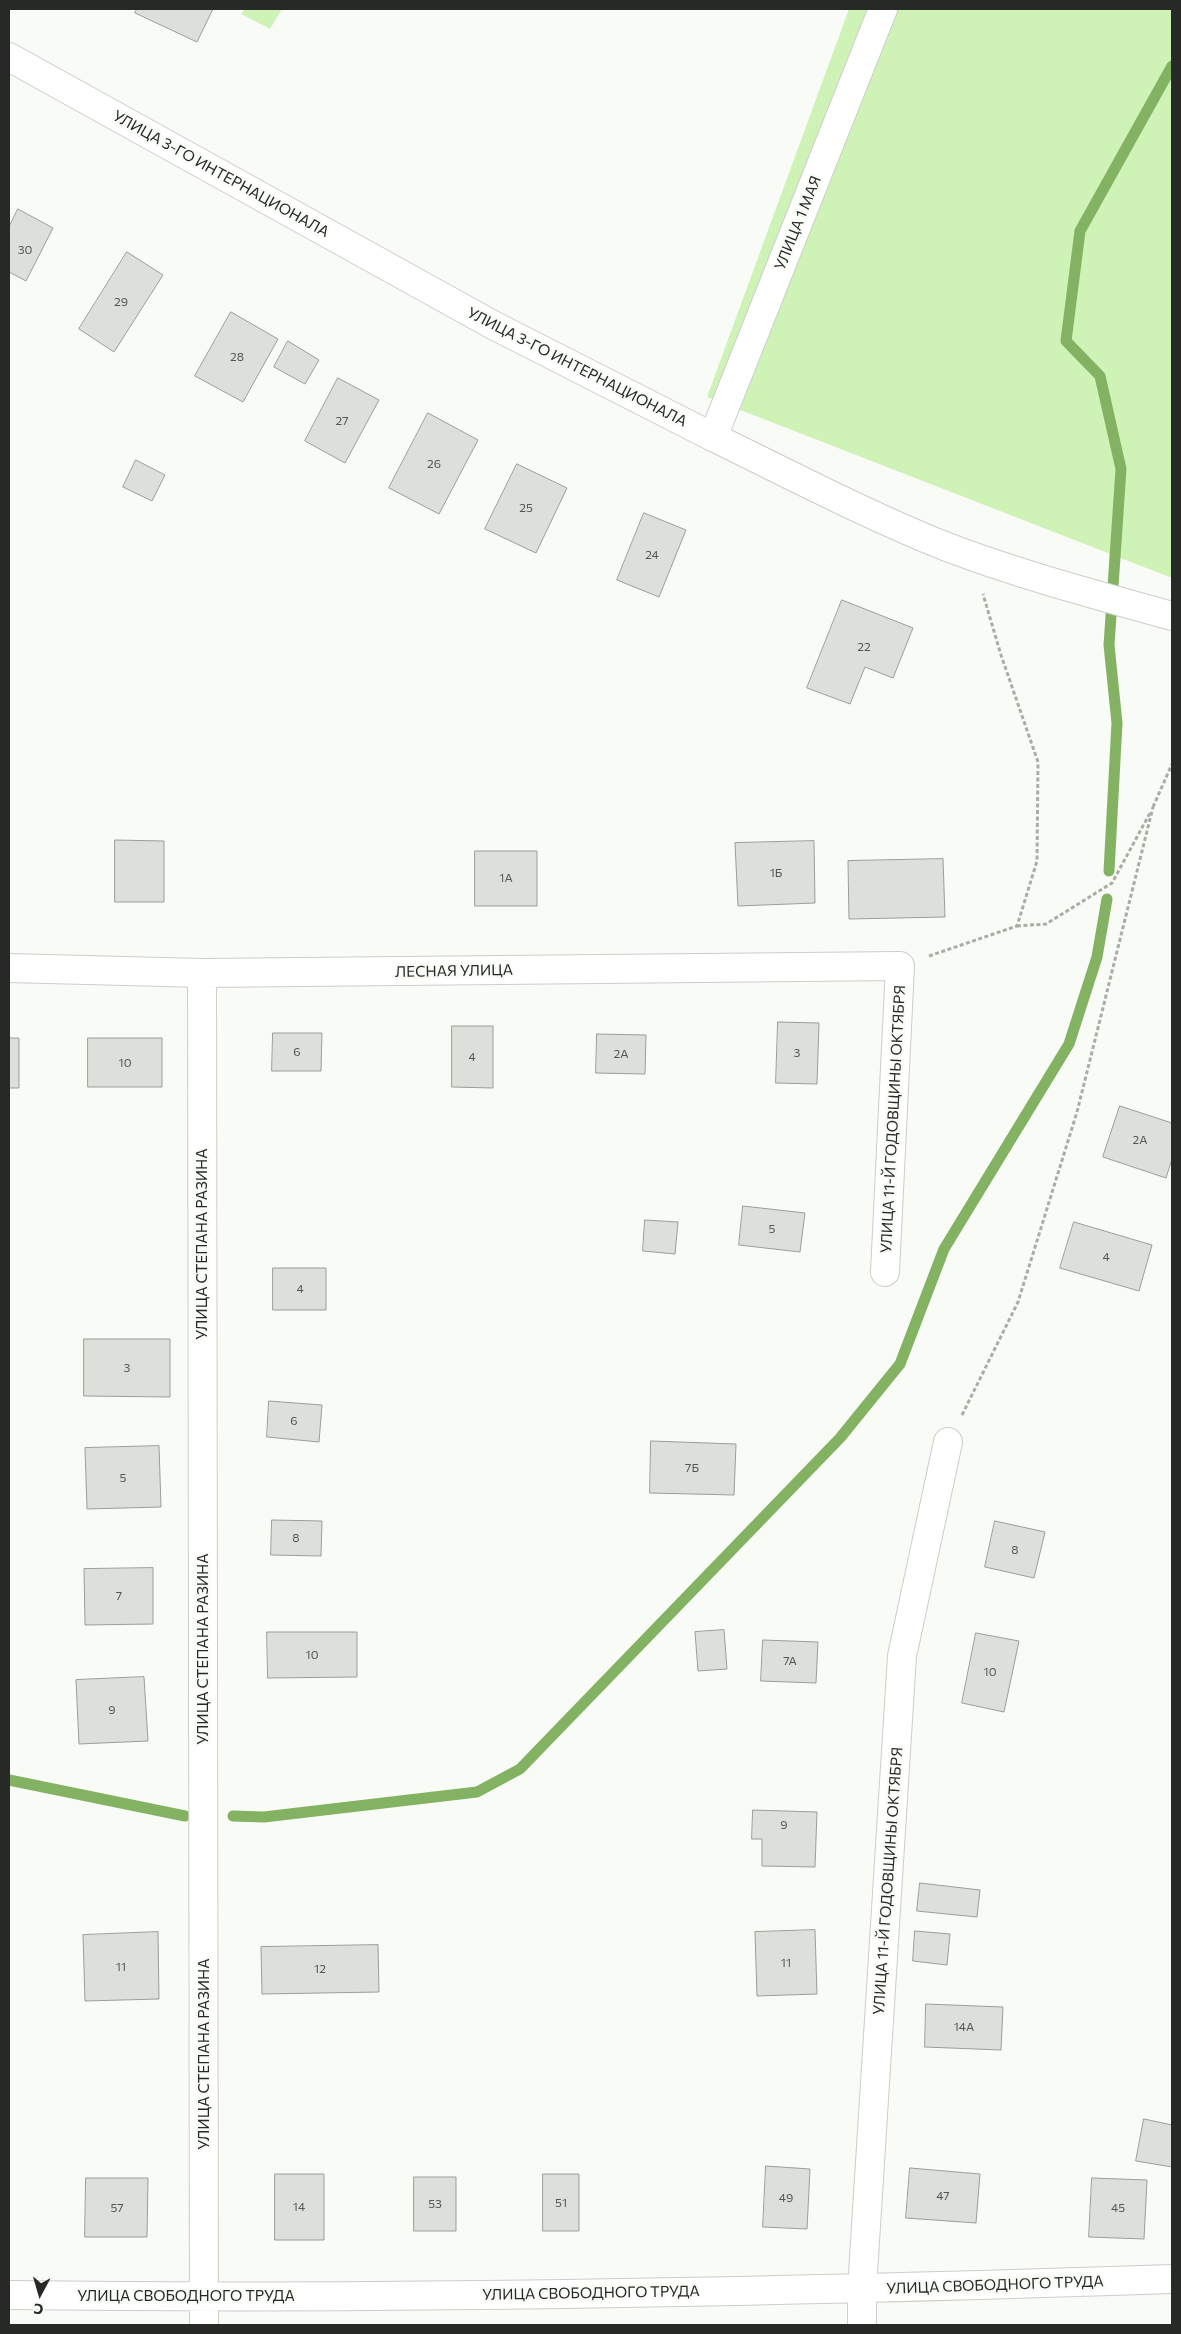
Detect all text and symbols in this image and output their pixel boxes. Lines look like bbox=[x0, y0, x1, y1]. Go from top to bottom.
street label: УЛИЦА 3-ГО ИНТЕРНАЦИОНАЛА bbox=[110, 107, 332, 241]
street label: УЛИЦА 1 МАЯ bbox=[771, 173, 825, 273]
house number: 30 bbox=[18, 243, 32, 257]
house number: 29 bbox=[114, 295, 128, 309]
street label: УЛИЦА 3-ГО ИНТЕРНАЦИОНАЛА bbox=[464, 304, 690, 430]
house number: 28 bbox=[230, 350, 244, 364]
house number: 27 bbox=[336, 414, 348, 428]
house number: 26 bbox=[427, 457, 441, 471]
house number: 25 bbox=[519, 501, 533, 515]
house number: 24 bbox=[645, 548, 659, 562]
house number: 22 bbox=[857, 640, 871, 654]
house number: 1Б bbox=[770, 866, 782, 880]
house number: 1А bbox=[499, 871, 513, 885]
street label: ЛЕСНАЯ УЛИЦА bbox=[395, 961, 513, 981]
street label: УЛИЦА 11-Й ГОДОВЩИНЫ ОКТЯБРЯ bbox=[877, 984, 909, 1254]
house number: 6 bbox=[293, 1045, 301, 1059]
house number: 3 bbox=[794, 1046, 800, 1060]
house number: 2А bbox=[614, 1047, 628, 1061]
house number: 4 bbox=[468, 1050, 476, 1064]
house number: 10 bbox=[119, 1056, 131, 1070]
house number: 2А bbox=[1133, 1133, 1147, 1147]
street label: УЛИЦА СТЕПАНА РАЗИНА bbox=[193, 1148, 211, 1340]
house number: 5 bbox=[769, 1222, 775, 1236]
house number: 4 bbox=[1102, 1250, 1110, 1264]
house number: 4 bbox=[296, 1282, 304, 1296]
house number: 3 bbox=[124, 1361, 130, 1375]
house number: 6 bbox=[290, 1414, 298, 1428]
house number: 7Б bbox=[685, 1461, 699, 1475]
house number: 5 bbox=[120, 1471, 126, 1485]
house number: 8 bbox=[292, 1531, 300, 1545]
house number: 8 bbox=[1011, 1543, 1019, 1557]
street label: УЛИЦА СТЕПАНА РАЗИНА bbox=[194, 1553, 212, 1745]
house number: 7 bbox=[116, 1589, 122, 1603]
house number: 10 bbox=[306, 1648, 318, 1662]
house number: 7А bbox=[783, 1654, 797, 1668]
house number: 10 bbox=[984, 1665, 996, 1679]
house number: 9 bbox=[108, 1703, 116, 1717]
street label: УЛИЦА 11-Й ГОДОВЩИНЫ ОКТЯБРЯ bbox=[870, 1746, 906, 2016]
house number: 9 bbox=[780, 1818, 788, 1832]
house number: 11 bbox=[781, 1956, 791, 1970]
street label: УЛИЦА СТЕПАНА РАЗИНА bbox=[195, 1958, 213, 2150]
house number: 11 bbox=[116, 1960, 126, 1974]
house number: 12 bbox=[314, 1962, 326, 1976]
house number: 14А bbox=[954, 2020, 974, 2034]
house number: 47 bbox=[936, 2189, 950, 2203]
house number: 49 bbox=[779, 2191, 793, 2205]
house number: 51 bbox=[555, 2196, 567, 2210]
house number: 53 bbox=[428, 2197, 442, 2211]
house number: 14 bbox=[293, 2200, 305, 2214]
house number: 57 bbox=[110, 2201, 124, 2215]
house number: 45 bbox=[1111, 2201, 1125, 2215]
north arrow bbox=[15, 2269, 65, 2319]
street label: УЛИЦА СВОБОДНОГО ТРУДА bbox=[886, 2272, 1104, 2298]
street label: УЛИЦА СВОБОДНОГО ТРУДА bbox=[482, 2282, 700, 2304]
street label: УЛИЦА СВОБОДНОГО ТРУДА bbox=[77, 2287, 295, 2305]
text: С bbox=[33, 2300, 44, 2318]

